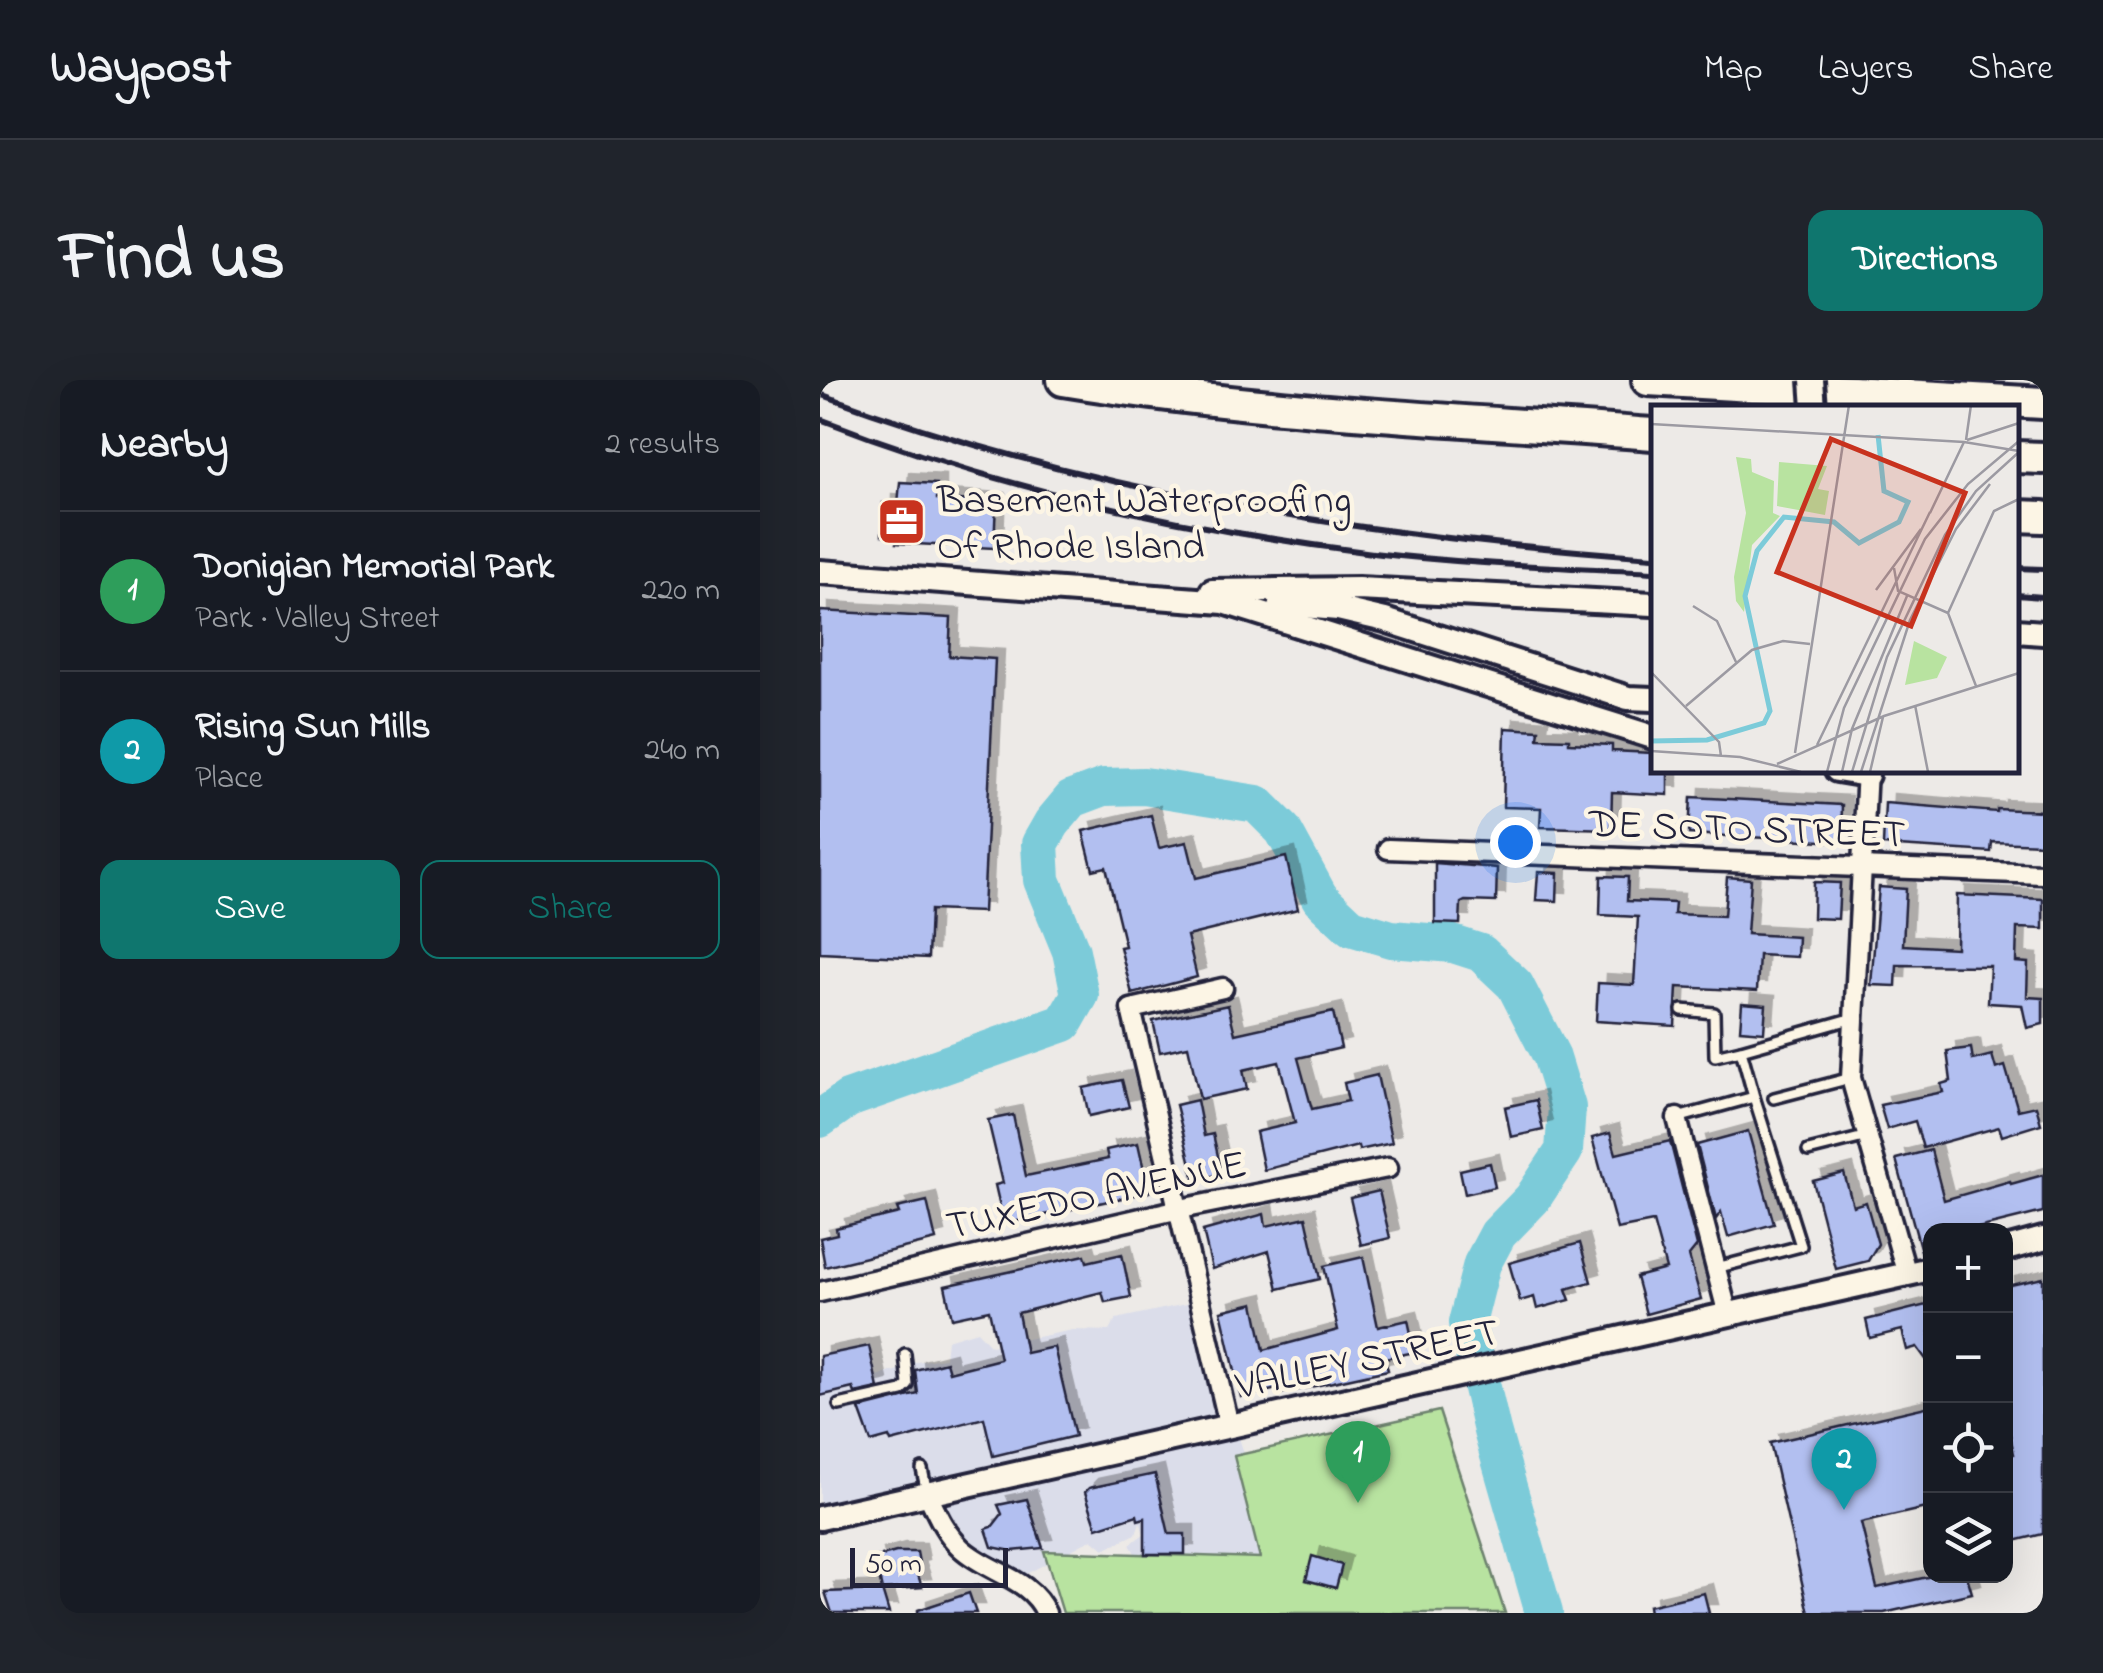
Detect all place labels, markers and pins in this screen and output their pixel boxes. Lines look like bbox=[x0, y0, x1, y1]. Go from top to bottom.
place label: Basement Waterproofing Of Rhode Island bbox=[936, 473, 1352, 578]
office icon: Basement Waterproofing Of Rhode Island bbox=[876, 495, 928, 547]
pin: 1 bbox=[1326, 1420, 1390, 1503]
pin: 2 bbox=[1812, 1428, 1876, 1510]

